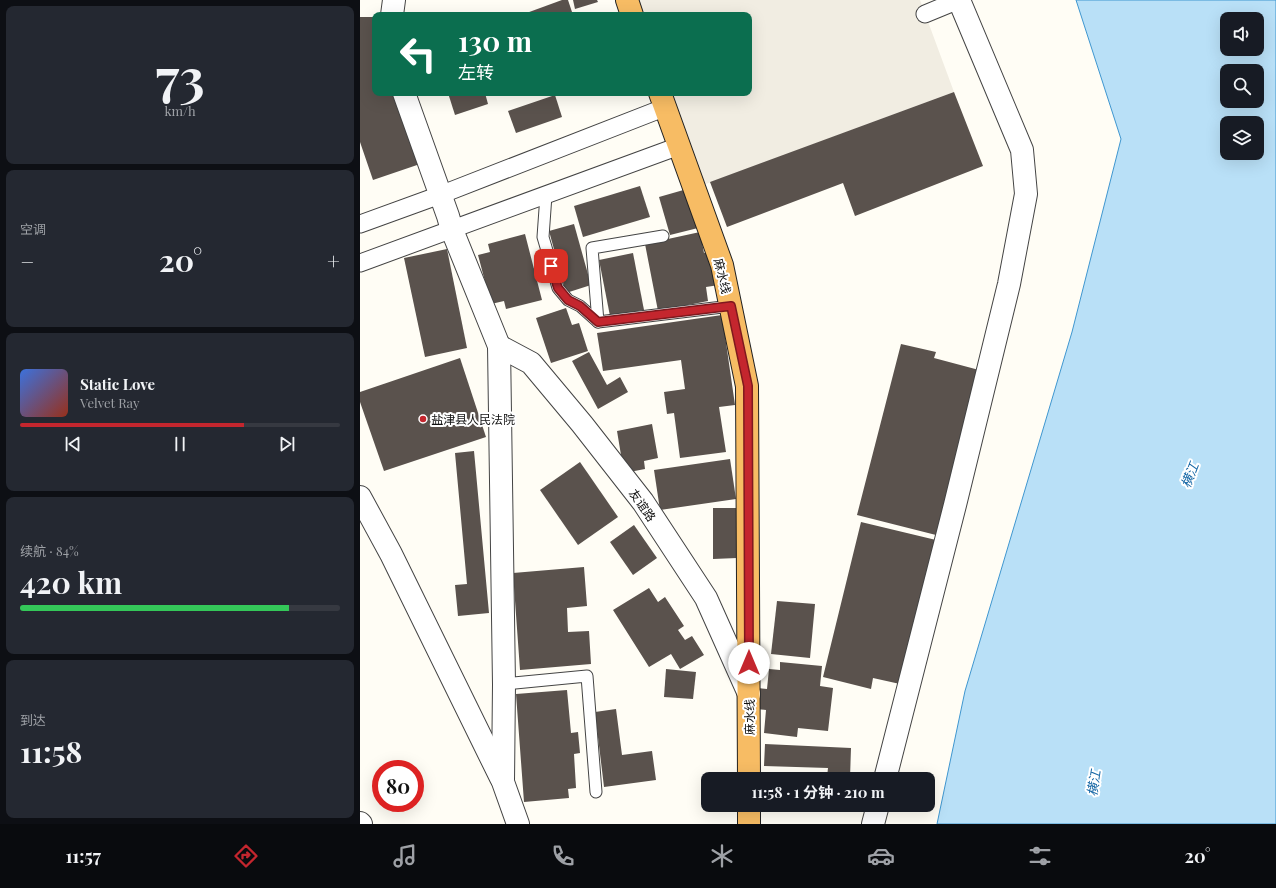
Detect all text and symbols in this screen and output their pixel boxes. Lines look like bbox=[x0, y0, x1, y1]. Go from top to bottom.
map controls bbox=[1220, 12, 1264, 160]
button: sound bbox=[1220, 12, 1264, 56]
text: 130 m bbox=[458, 22, 532, 59]
icon: left bbox=[392, 28, 444, 80]
text: 73 bbox=[155, 41, 205, 110]
text: 左转 bbox=[458, 60, 494, 84]
button: search bbox=[1220, 64, 1264, 108]
text: km/h bbox=[164, 102, 196, 119]
button: layers bbox=[1220, 116, 1264, 160]
text: 空调 bbox=[20, 220, 46, 237]
text: 20° bbox=[159, 240, 202, 280]
text: − bbox=[20, 246, 34, 276]
text: + bbox=[327, 246, 340, 276]
pin bbox=[534, 249, 568, 283]
icon: arrive bbox=[540, 255, 562, 277]
street label: 麻水线 bbox=[711, 257, 735, 295]
text: Static Love bbox=[80, 374, 155, 394]
text: Velvet Ray bbox=[80, 394, 140, 411]
place label: 盐津县人民法院 bbox=[431, 411, 515, 427]
marker: 盐津县人民法院 bbox=[418, 414, 428, 424]
icon: previous bbox=[62, 433, 84, 455]
icon: pause bbox=[169, 433, 191, 455]
icon: next bbox=[276, 433, 298, 455]
water label: 横江 bbox=[1176, 458, 1202, 490]
street label: 友谊路 bbox=[626, 486, 660, 524]
text: 续航 · 84% bbox=[20, 542, 79, 559]
text: 420 km bbox=[20, 562, 122, 602]
position arrow bbox=[728, 642, 770, 684]
street label: 麻水线 bbox=[741, 699, 757, 735]
text: 到达 bbox=[20, 711, 46, 728]
text: 11:58 bbox=[20, 731, 82, 771]
speed limit sign: 80 bbox=[372, 760, 424, 812]
water label: 横江 bbox=[1083, 767, 1104, 797]
text: 11:58 · 1 分钟 · 210 m bbox=[752, 782, 884, 802]
icon: directions bbox=[232, 842, 260, 870]
icon: music bbox=[391, 842, 419, 870]
icon: phone bbox=[549, 842, 577, 870]
icon: climate bbox=[708, 842, 736, 870]
icon: car bbox=[867, 842, 895, 870]
icon: filters bbox=[1026, 842, 1054, 870]
text: 11:57 bbox=[65, 844, 101, 868]
text: 20° bbox=[1185, 844, 1211, 868]

